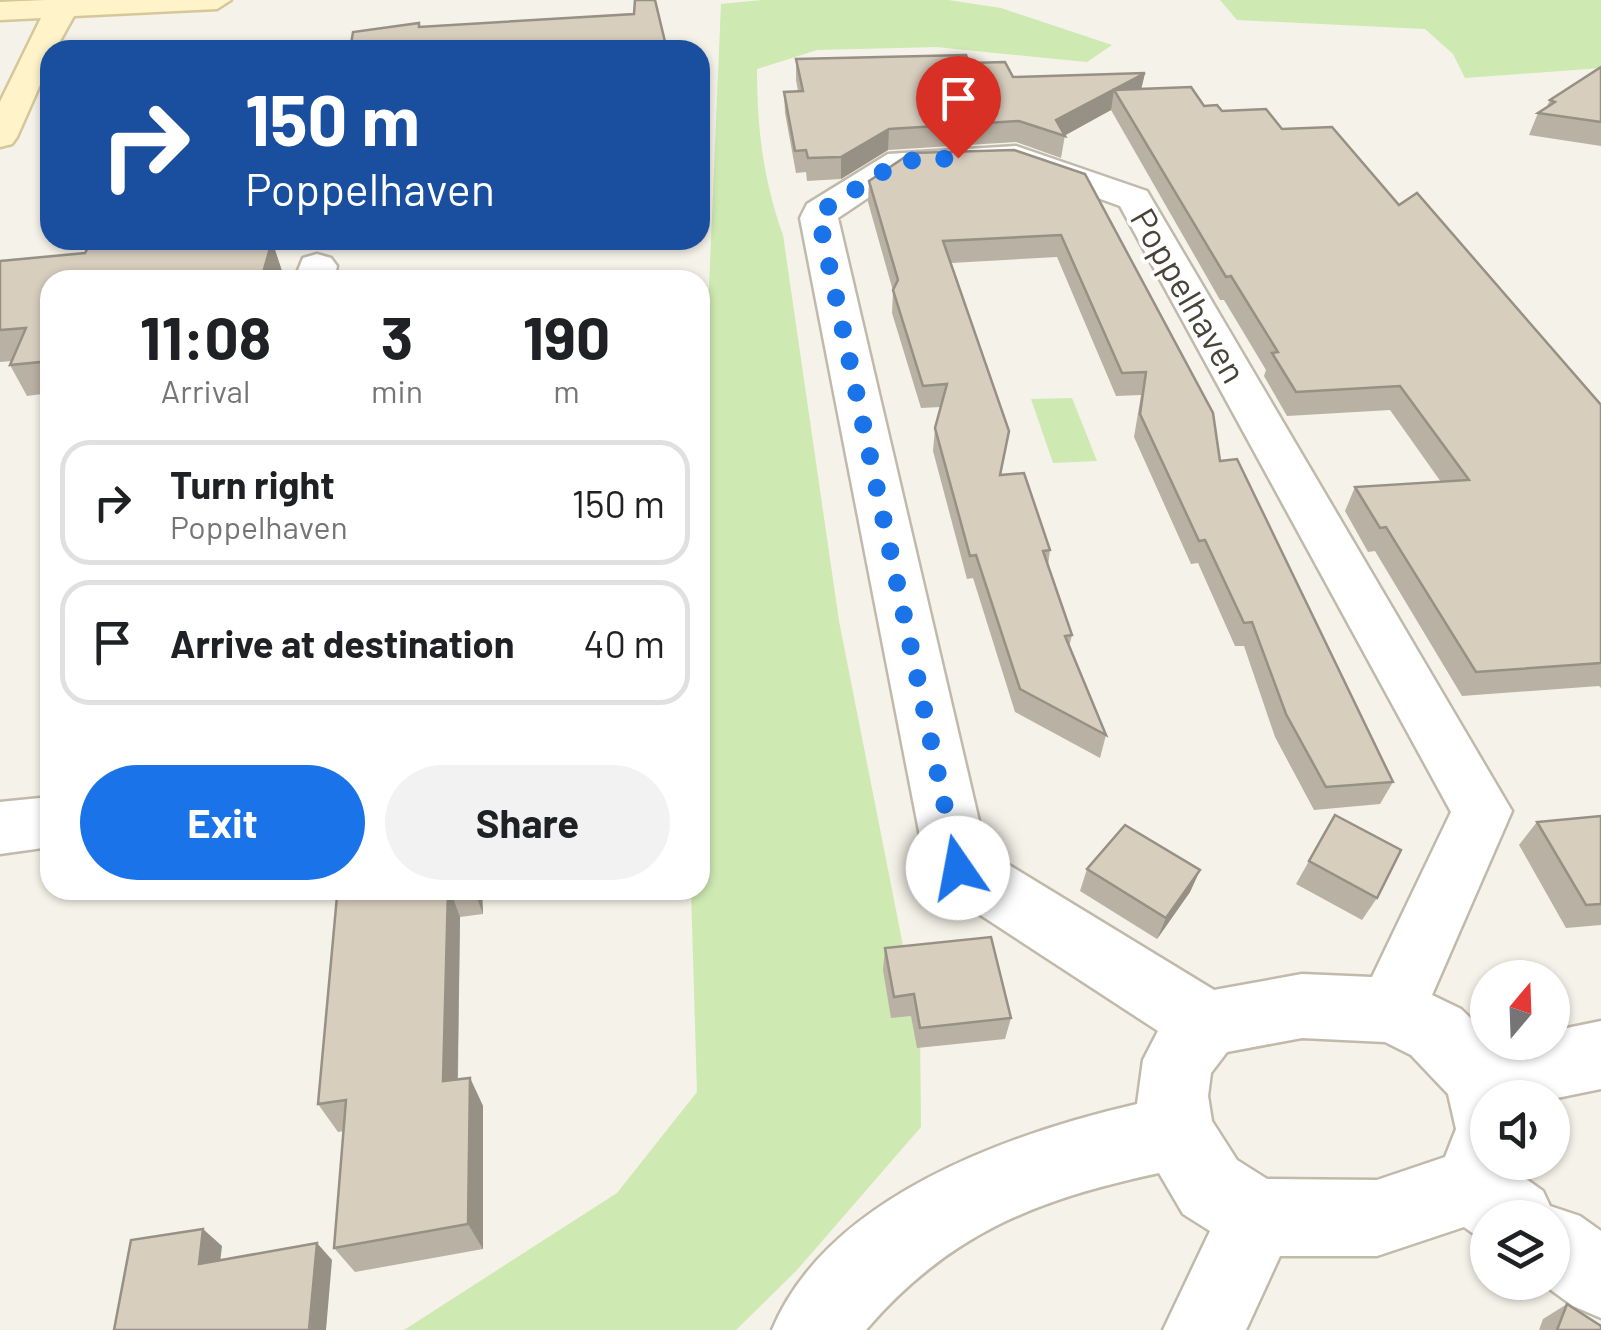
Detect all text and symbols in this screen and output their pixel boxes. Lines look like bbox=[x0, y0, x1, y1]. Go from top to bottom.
pin bbox=[916, 56, 1001, 159]
icon: arrive bbox=[931, 71, 986, 126]
text: 150 m bbox=[245, 76, 420, 160]
icon: right bbox=[80, 80, 210, 210]
text: Poppelhaven bbox=[245, 161, 495, 215]
street label: Poppelhaven bbox=[1123, 200, 1257, 390]
text: 11:08 bbox=[140, 300, 271, 372]
text: 3 bbox=[381, 300, 413, 372]
text: 190 bbox=[523, 300, 610, 372]
text: Arrival bbox=[161, 371, 250, 409]
text: min bbox=[371, 371, 423, 409]
text: m bbox=[553, 371, 580, 409]
text: Turn right bbox=[170, 461, 335, 507]
icon: right bbox=[85, 475, 140, 530]
text: 150 m bbox=[572, 480, 665, 526]
text: Poppelhaven bbox=[170, 507, 348, 545]
icon: arrive bbox=[85, 615, 140, 670]
text: Arrive at destination bbox=[170, 620, 515, 666]
text: 40 m bbox=[584, 620, 665, 666]
button: Exit bbox=[80, 765, 365, 880]
button: Share bbox=[385, 765, 670, 880]
position arrow bbox=[906, 816, 1010, 920]
north arrow bbox=[1470, 960, 1570, 1060]
map controls bbox=[1470, 960, 1570, 1300]
button: sound bbox=[1470, 1080, 1570, 1180]
button: layers bbox=[1470, 1200, 1570, 1300]

